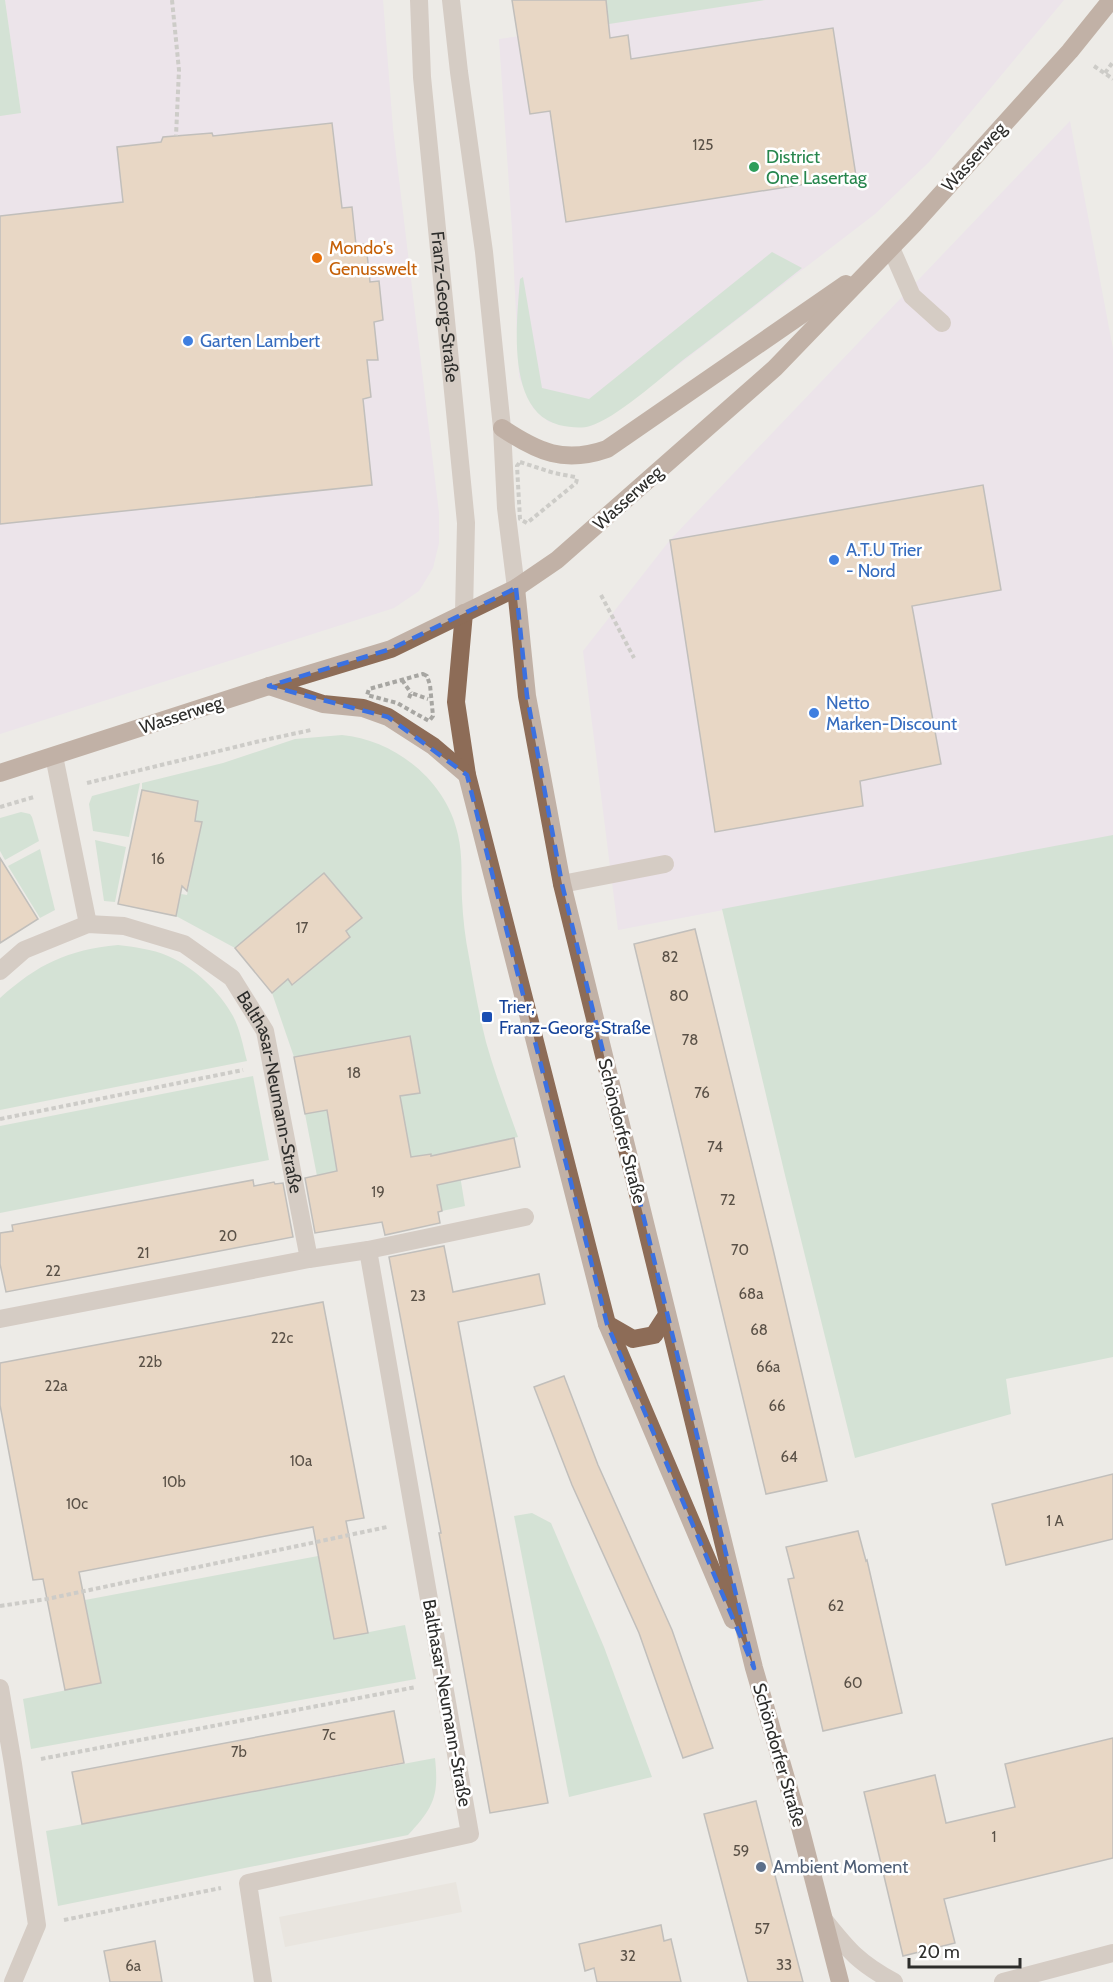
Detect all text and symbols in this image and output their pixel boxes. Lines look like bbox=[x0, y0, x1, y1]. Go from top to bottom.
street label: Wasserweg bbox=[937, 117, 1012, 196]
house number: 125 bbox=[693, 136, 713, 154]
place label: District One Lasertag bbox=[766, 146, 868, 189]
marker: District One Lasertag bbox=[747, 160, 761, 174]
street label: Franz-Georg-Straße bbox=[426, 230, 463, 383]
place label: Mondo's Genusswelt bbox=[329, 237, 417, 280]
marker: Mondo's Genusswelt bbox=[310, 251, 324, 265]
place label: Garten Lambert bbox=[200, 330, 320, 352]
marker: Garten Lambert bbox=[181, 334, 195, 348]
street label: Wasserweg bbox=[589, 460, 668, 535]
place label: A.T.U Trier - Nord bbox=[846, 539, 922, 582]
marker: A.T.U Trier - Nord bbox=[827, 553, 841, 567]
street label: Wasserweg bbox=[137, 691, 226, 739]
place label: Netto Marken-Discount bbox=[826, 692, 957, 735]
marker: Netto Marken-Discount bbox=[807, 706, 821, 720]
house number: 16 bbox=[151, 850, 165, 868]
house number: 17 bbox=[296, 919, 309, 937]
house number: 82 bbox=[662, 948, 679, 966]
street label: Balthasar-Neumann-Straße bbox=[232, 987, 307, 1195]
house number: 80 bbox=[669, 987, 689, 1005]
place label: Trier, Franz-Georg-Straße bbox=[499, 996, 651, 1039]
marker: Trier, Franz-Georg-Straße bbox=[480, 1010, 494, 1024]
house number: 78 bbox=[682, 1031, 698, 1049]
street label: Schöndorfer Straße bbox=[593, 1056, 651, 1206]
house number: 18 bbox=[347, 1064, 361, 1082]
house number: 76 bbox=[694, 1084, 710, 1102]
house number: 74 bbox=[707, 1138, 723, 1156]
house number: 19 bbox=[371, 1183, 385, 1201]
house number: 72 bbox=[720, 1191, 736, 1209]
house number: 20 bbox=[219, 1227, 237, 1245]
house number: 70 bbox=[731, 1241, 749, 1259]
house number: 21 bbox=[137, 1244, 149, 1262]
house number: 22 bbox=[45, 1262, 61, 1280]
house number: 68a bbox=[739, 1285, 764, 1303]
house number: 23 bbox=[410, 1287, 426, 1305]
house number: 68 bbox=[750, 1321, 768, 1339]
house number: 22c bbox=[271, 1329, 293, 1347]
house number: 22b bbox=[138, 1353, 162, 1371]
house number: 66a bbox=[756, 1358, 781, 1376]
house number: 22a bbox=[45, 1377, 68, 1395]
house number: 66 bbox=[768, 1397, 786, 1415]
house number: 64 bbox=[780, 1448, 798, 1466]
house number: 10a bbox=[290, 1452, 313, 1470]
house number: 10b bbox=[162, 1473, 186, 1491]
house number: 10c bbox=[66, 1495, 88, 1513]
house number: 1 A bbox=[1046, 1512, 1065, 1530]
house number: 62 bbox=[828, 1597, 844, 1615]
street label: Balthasar-Neumann-Straße bbox=[418, 1598, 476, 1808]
house number: 60 bbox=[844, 1674, 863, 1692]
street label: Schöndorfer Straße bbox=[748, 1680, 810, 1830]
house number: 7c bbox=[322, 1726, 336, 1744]
house number: 7b bbox=[231, 1743, 247, 1761]
house number: 1 bbox=[992, 1828, 996, 1846]
house number: 59 bbox=[733, 1842, 749, 1860]
place label: Ambient Moment bbox=[773, 1856, 908, 1878]
marker: Ambient Moment bbox=[754, 1860, 768, 1874]
house number: 57 bbox=[754, 1920, 770, 1938]
scale bar bbox=[909, 1931, 1020, 1969]
text: 20 m bbox=[918, 1941, 960, 1963]
house number: 32 bbox=[620, 1947, 636, 1965]
house number: 33 bbox=[776, 1956, 792, 1974]
house number: 6a bbox=[125, 1957, 142, 1975]

